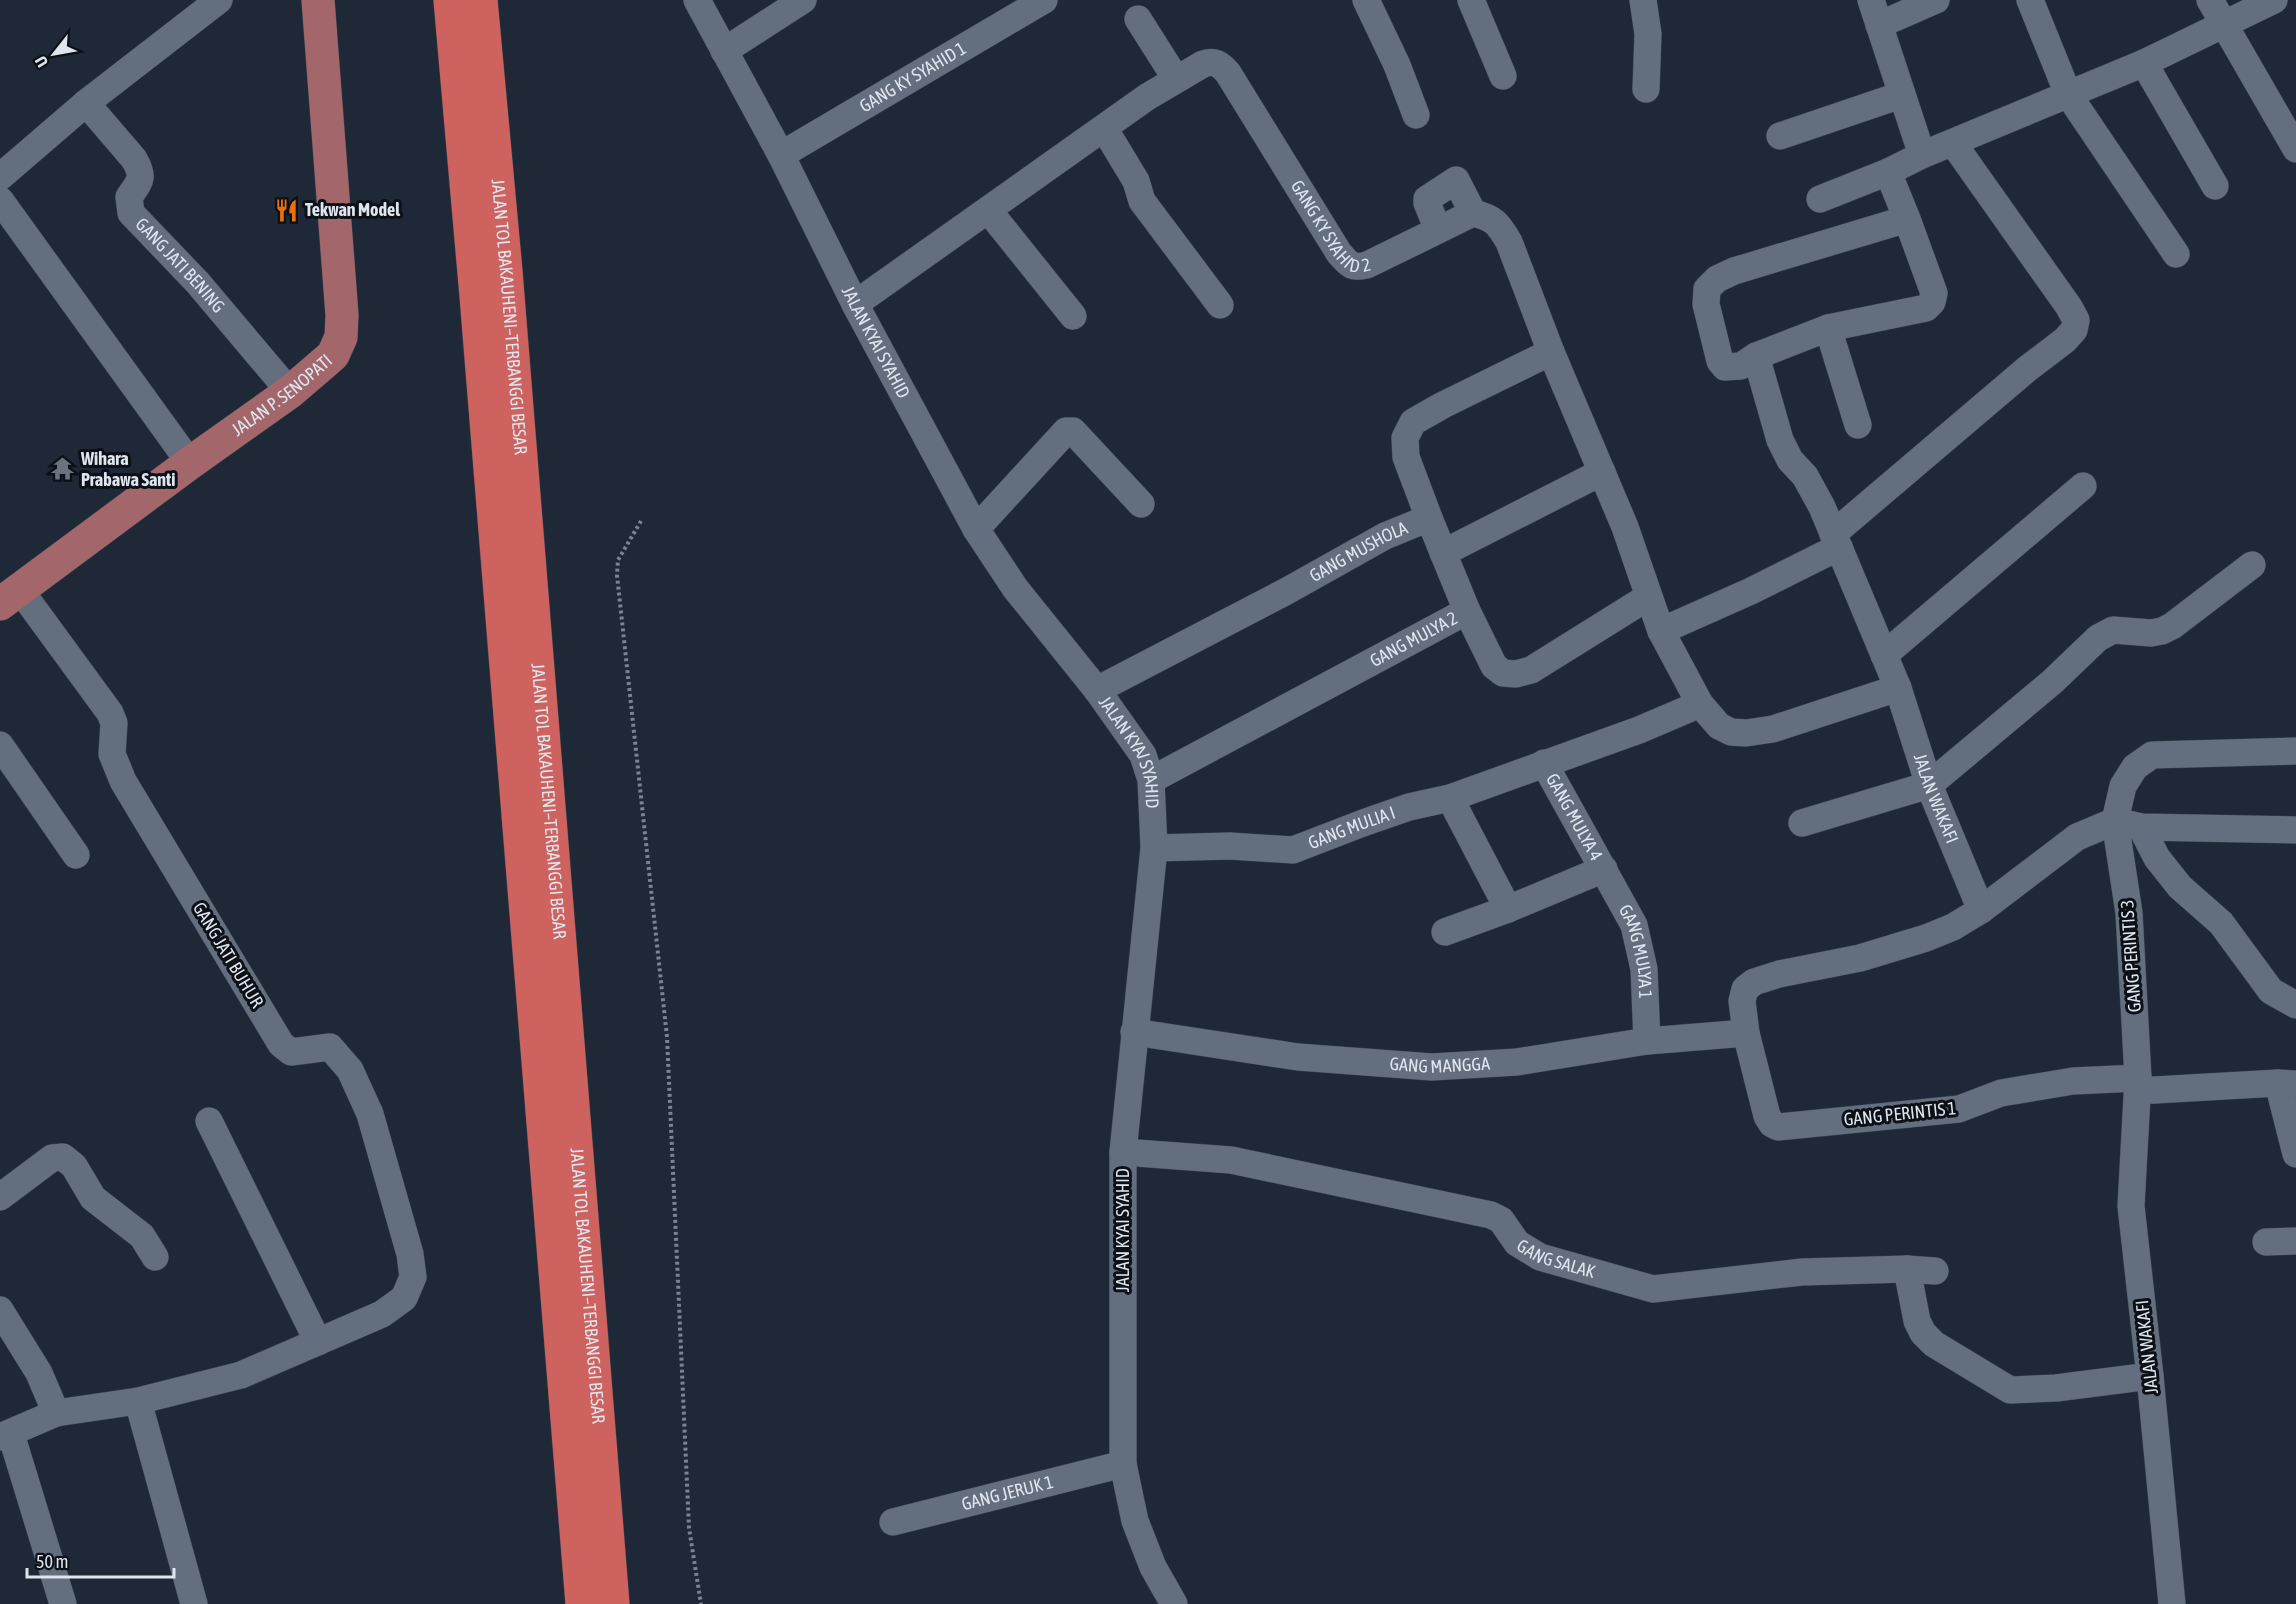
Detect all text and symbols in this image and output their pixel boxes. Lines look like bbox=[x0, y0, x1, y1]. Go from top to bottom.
north arrow bbox=[24, 24, 84, 84]
street label: GANG KY SYAHID 1 bbox=[856, 37, 970, 116]
text: U bbox=[31, 53, 51, 70]
street label: GANG KY SYAHID 2 bbox=[1287, 176, 1373, 277]
street label: JALAN TOL BAKAUHENI–TERBANGGI BESAR bbox=[488, 178, 532, 455]
restaurant icon: Tekwan Model bbox=[274, 197, 300, 223]
place label: Tekwan Model bbox=[305, 199, 400, 220]
street label: GANG JATI BENING bbox=[131, 213, 229, 317]
street label: JALAN KYAI SYAHID bbox=[838, 282, 915, 402]
street label: JALAN P. SENOPATI bbox=[228, 350, 336, 440]
place label: Wihara Prabawa Santi bbox=[80, 448, 175, 490]
temple icon: Wihara Prabawa Santi bbox=[50, 456, 76, 482]
street label: GANG MUSHOLA bbox=[1306, 517, 1411, 586]
street label: GANG MULYA 2 bbox=[1366, 607, 1461, 671]
street label: JALAN TOL BAKAUHENI–TERBANGGI BESAR bbox=[528, 662, 571, 940]
street label: JALAN KYAI SYAHID bbox=[1095, 692, 1163, 809]
street label: JALAN WAKAFI bbox=[1910, 751, 1963, 846]
street label: GANG MULYA 4 bbox=[1542, 770, 1607, 864]
street label: GANG MULIA I bbox=[1305, 802, 1398, 853]
street label: GANG JATI BUHUR bbox=[189, 898, 268, 1011]
street label: GANG PERINTIS 3 bbox=[2116, 899, 2145, 1013]
street label: GANG MULYA 1 bbox=[1615, 901, 1656, 999]
street label: GANG MANGGA bbox=[1389, 1053, 1491, 1077]
street label: GANG PERINTIS 1 bbox=[1843, 1097, 1957, 1130]
street label: JALAN TOL BAKAUHENI–TERBANGGI BESAR bbox=[566, 1147, 609, 1424]
street label: JALAN KYAI SYAHID bbox=[1112, 1168, 1133, 1292]
street label: GANG SALAK bbox=[1513, 1235, 1598, 1282]
street label: JALAN WAKAFI bbox=[2131, 1299, 2162, 1395]
street label: GANG JERUK 1 bbox=[959, 1471, 1055, 1514]
scale bar bbox=[27, 1541, 174, 1579]
text: 50 m bbox=[36, 1551, 68, 1572]

